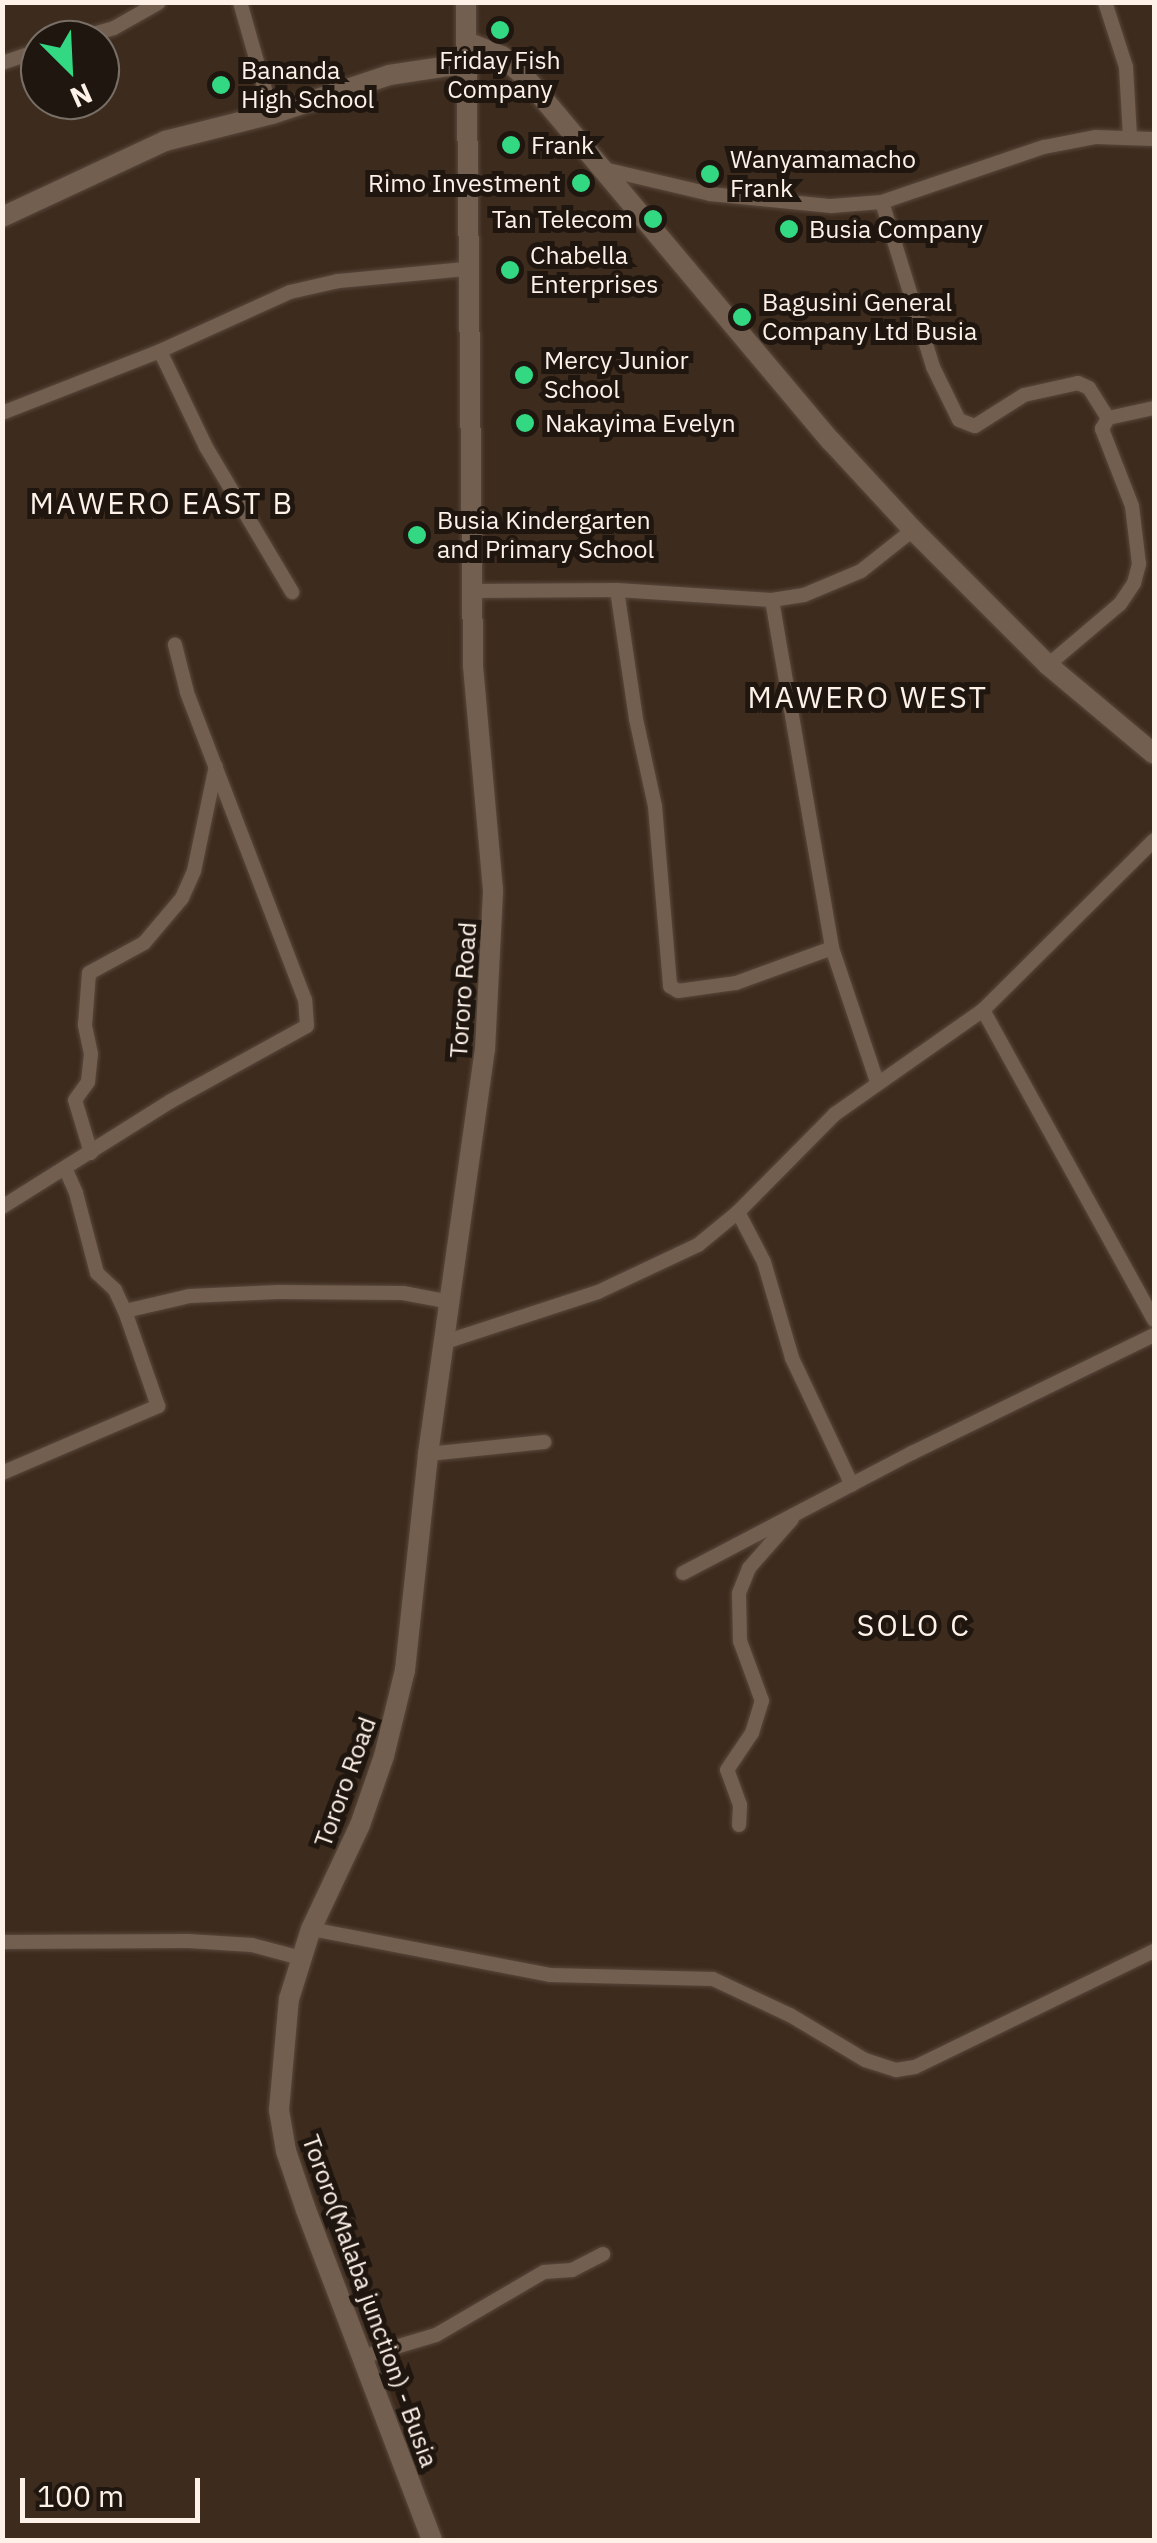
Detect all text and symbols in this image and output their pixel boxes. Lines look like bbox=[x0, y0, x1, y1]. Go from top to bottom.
marker: Friday Fish Company bbox=[489, 19, 511, 41]
north arrow bbox=[20, 20, 120, 120]
place label: Friday Fish Company bbox=[439, 46, 561, 105]
place label: Bananda High School bbox=[241, 56, 374, 115]
marker: Bananda High School bbox=[210, 74, 232, 96]
text: N bbox=[65, 75, 98, 117]
place label: Frank bbox=[531, 130, 594, 160]
marker: Frank bbox=[500, 134, 522, 156]
place label: Wanyamamacho Frank bbox=[730, 145, 916, 204]
marker: Wanyamamacho Frank bbox=[699, 163, 721, 185]
place label: Rimo Investment bbox=[368, 168, 561, 198]
marker: Rimo Investment bbox=[570, 172, 592, 194]
place label: Tan Telecom bbox=[492, 204, 633, 234]
marker: Tan Telecom bbox=[642, 208, 664, 230]
place label: Busia Company bbox=[809, 214, 983, 244]
marker: Busia Company bbox=[778, 218, 800, 240]
place label: Chabella Enterprises bbox=[530, 241, 658, 300]
marker: Chabella Enterprises bbox=[499, 259, 521, 281]
place label: Bagusini General Company Ltd Busia bbox=[762, 288, 977, 347]
marker: Bagusini General Company Ltd Busia bbox=[731, 306, 753, 328]
place label: Mercy Junior School bbox=[544, 346, 689, 405]
marker: Mercy Junior School bbox=[513, 364, 535, 386]
place label: Nakayima Evelyn bbox=[545, 408, 736, 438]
marker: Nakayima Evelyn bbox=[514, 412, 536, 434]
district label: MAWERO EAST B bbox=[30, 485, 294, 521]
place label: Busia Kindergarten and Primary School bbox=[437, 506, 654, 565]
marker: Busia Kindergarten and Primary School bbox=[406, 524, 428, 546]
district label: MAWERO WEST bbox=[748, 679, 988, 715]
street label: Tororo Road bbox=[443, 921, 483, 1059]
district label: SOLO C bbox=[857, 1607, 971, 1643]
street label: Tororo Road bbox=[308, 1713, 382, 1851]
street label: Tororo(Malaba junction) - Busia bbox=[296, 2131, 444, 2471]
scale bar bbox=[25, 2458, 205, 2520]
text: 100 m bbox=[37, 2476, 124, 2515]

